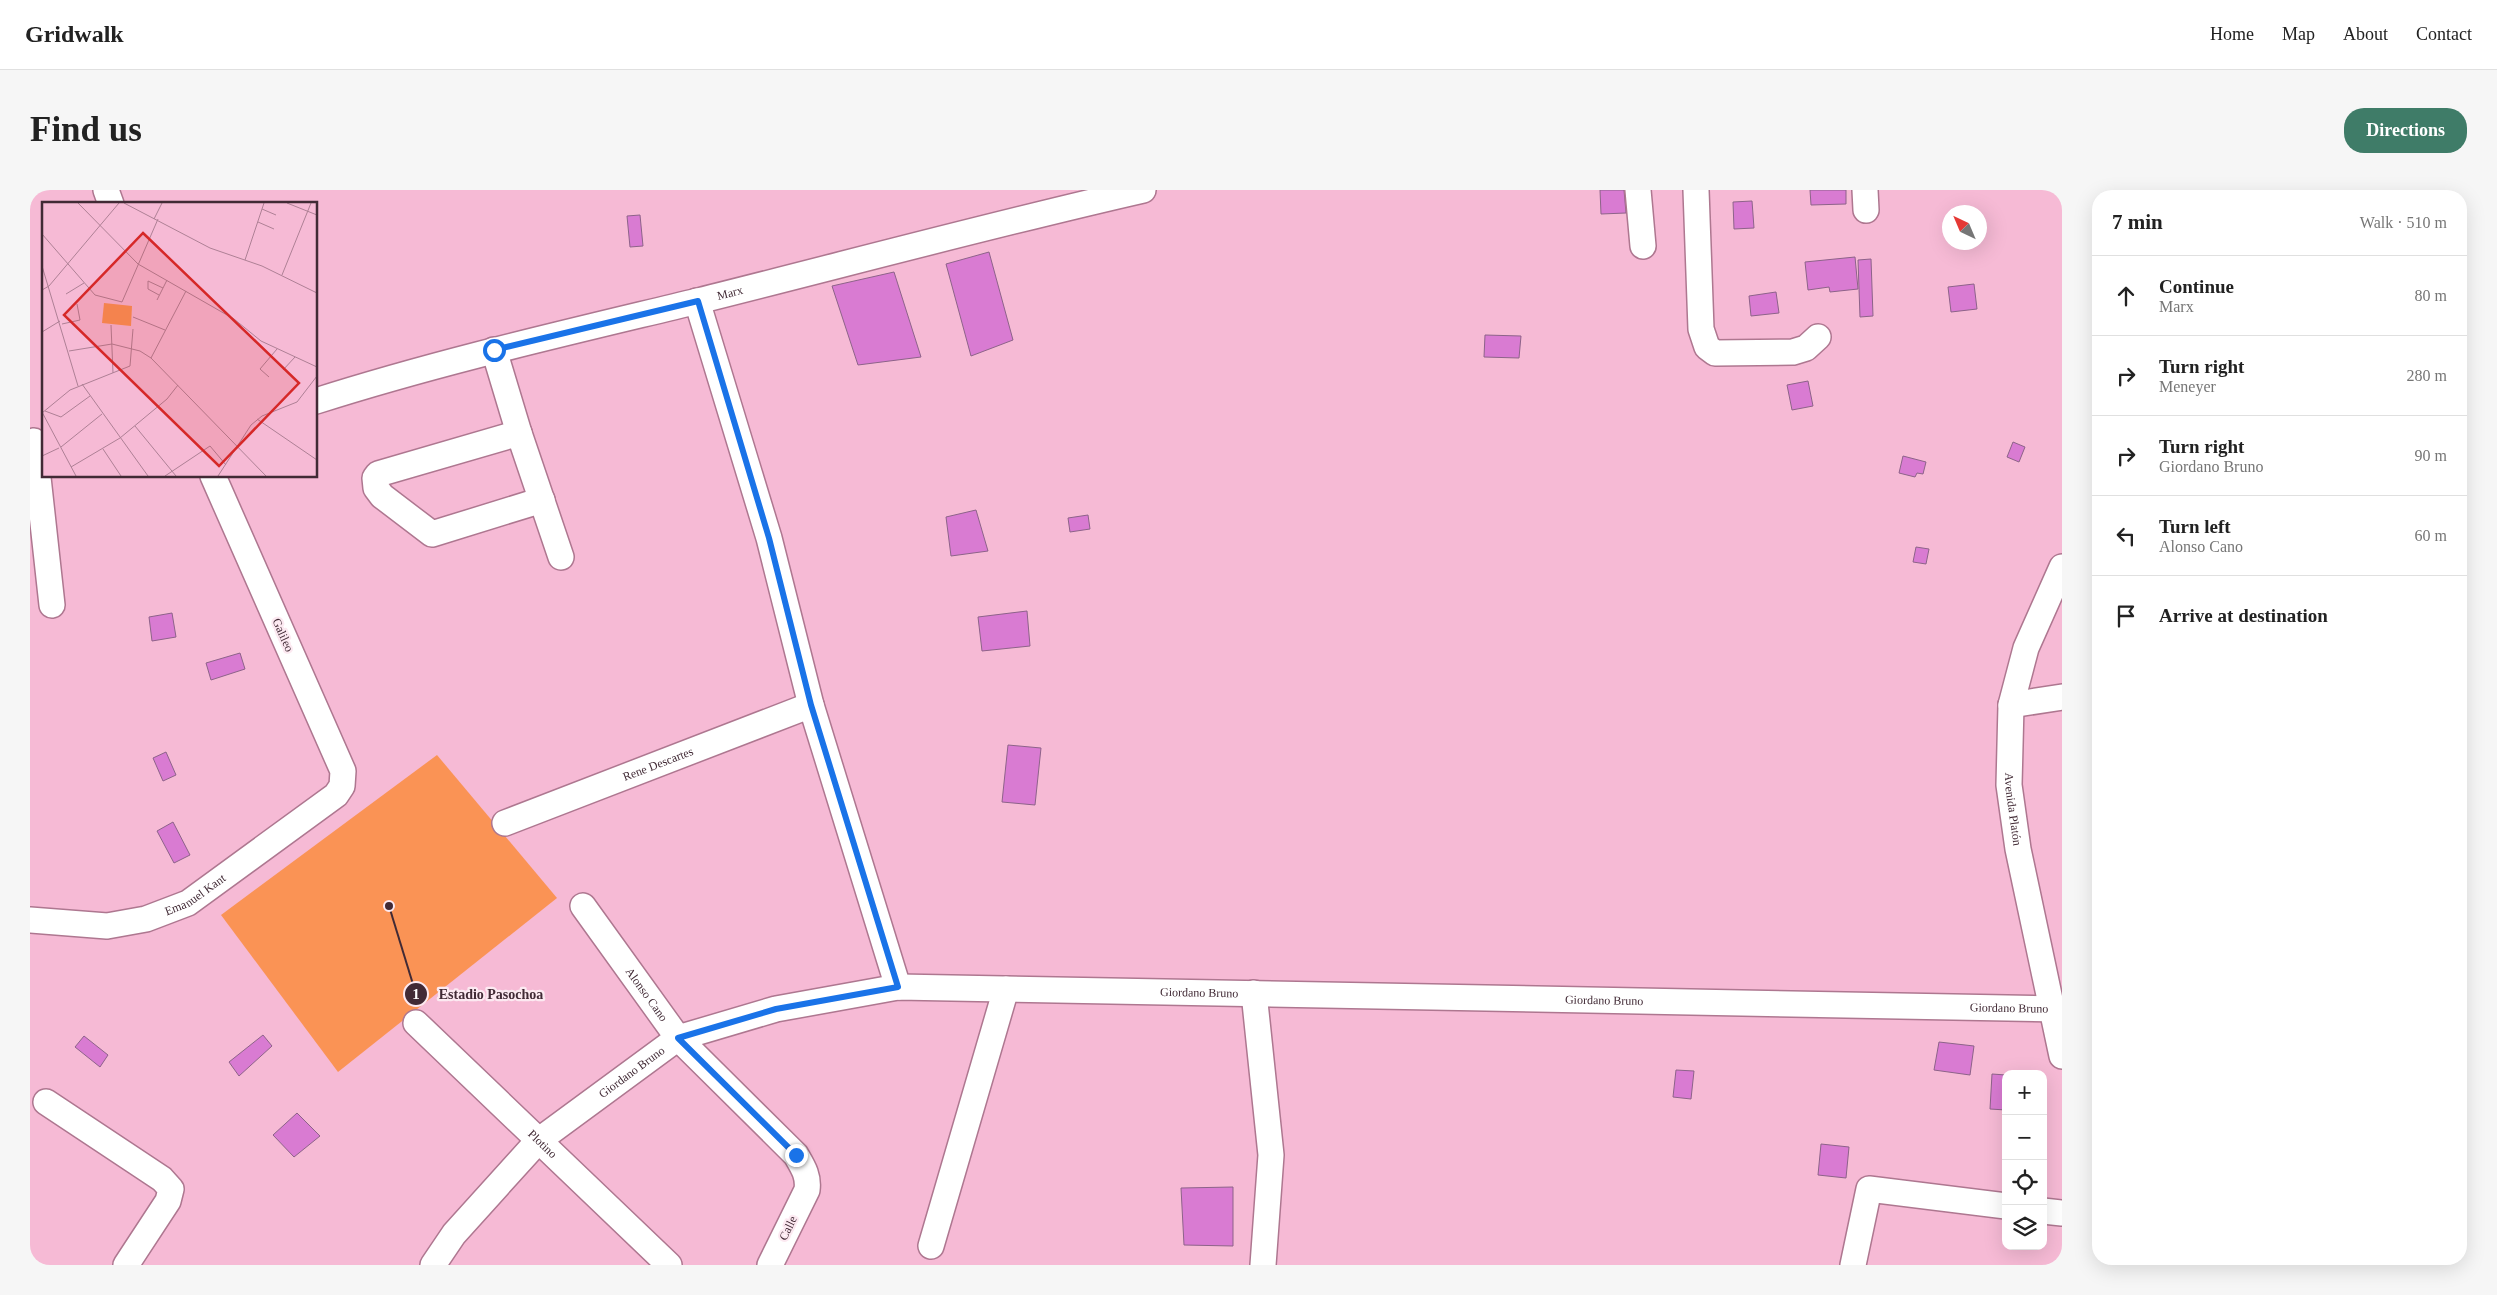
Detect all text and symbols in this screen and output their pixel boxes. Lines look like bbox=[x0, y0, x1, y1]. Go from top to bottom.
text: Gridwalk bbox=[25, 21, 124, 47]
text: Home bbox=[2210, 24, 2254, 44]
text: Map bbox=[2282, 24, 2315, 44]
text: About bbox=[2343, 24, 2388, 44]
text: Contact bbox=[2416, 24, 2472, 44]
button: Directions bbox=[2344, 108, 2467, 153]
text: Find us bbox=[30, 110, 142, 149]
inset map bbox=[42, 202, 318, 478]
north arrow bbox=[1942, 205, 1987, 250]
text: 7 min bbox=[2112, 210, 2163, 234]
text: Walk · 510 m bbox=[2360, 214, 2447, 231]
text: Continue bbox=[2159, 276, 2234, 297]
icon: ahead bbox=[2112, 282, 2140, 310]
street label: Marx bbox=[716, 283, 744, 303]
text: 80 m bbox=[2415, 287, 2447, 304]
text: Marx bbox=[2159, 298, 2194, 315]
route start bbox=[483, 339, 506, 362]
text: Turn right bbox=[2159, 356, 2244, 377]
icon: right bbox=[2112, 362, 2140, 390]
text: 280 m bbox=[2407, 367, 2447, 384]
text: Meneyer bbox=[2159, 378, 2216, 395]
text: Turn right bbox=[2159, 436, 2244, 457]
icon: right bbox=[2112, 442, 2140, 470]
text: 90 m bbox=[2415, 447, 2447, 464]
text: Giordano Bruno bbox=[2159, 458, 2263, 475]
text: Turn left bbox=[2159, 516, 2231, 537]
icon: left bbox=[2112, 522, 2140, 550]
text: 60 m bbox=[2415, 527, 2447, 544]
text: Alonso Cano bbox=[2159, 538, 2243, 555]
icon: arrive bbox=[2112, 602, 2140, 630]
text: Arrive at destination bbox=[2159, 605, 2328, 626]
street label: Galileo bbox=[269, 616, 297, 654]
street label: Rene Descartes bbox=[621, 744, 696, 784]
street label: Avenida Platón bbox=[2002, 772, 2024, 847]
street label: Emanuel Kant bbox=[163, 871, 229, 918]
street label: Alonso Cano bbox=[623, 965, 671, 1024]
callout: Estadio Pasochoa bbox=[404, 980, 554, 1009]
street label: Giordano Bruno bbox=[1160, 985, 1239, 1000]
text: 1 bbox=[412, 986, 420, 1002]
text: Estadio Pasochoa bbox=[439, 987, 543, 1002]
street label: Giordano Bruno bbox=[1565, 993, 1643, 1008]
street label: Giordano Bruno bbox=[1970, 1000, 2048, 1016]
street label: Giordano Bruno bbox=[596, 1043, 667, 1101]
map controls bbox=[2002, 1070, 2047, 1250]
button: + bbox=[2002, 1070, 2047, 1115]
button: − bbox=[2002, 1115, 2047, 1160]
street label: Plotino bbox=[525, 1127, 560, 1161]
route end bbox=[785, 1144, 808, 1167]
button: locate bbox=[2002, 1160, 2047, 1205]
button: layers bbox=[2002, 1205, 2047, 1250]
street label: Calle bbox=[776, 1214, 800, 1242]

